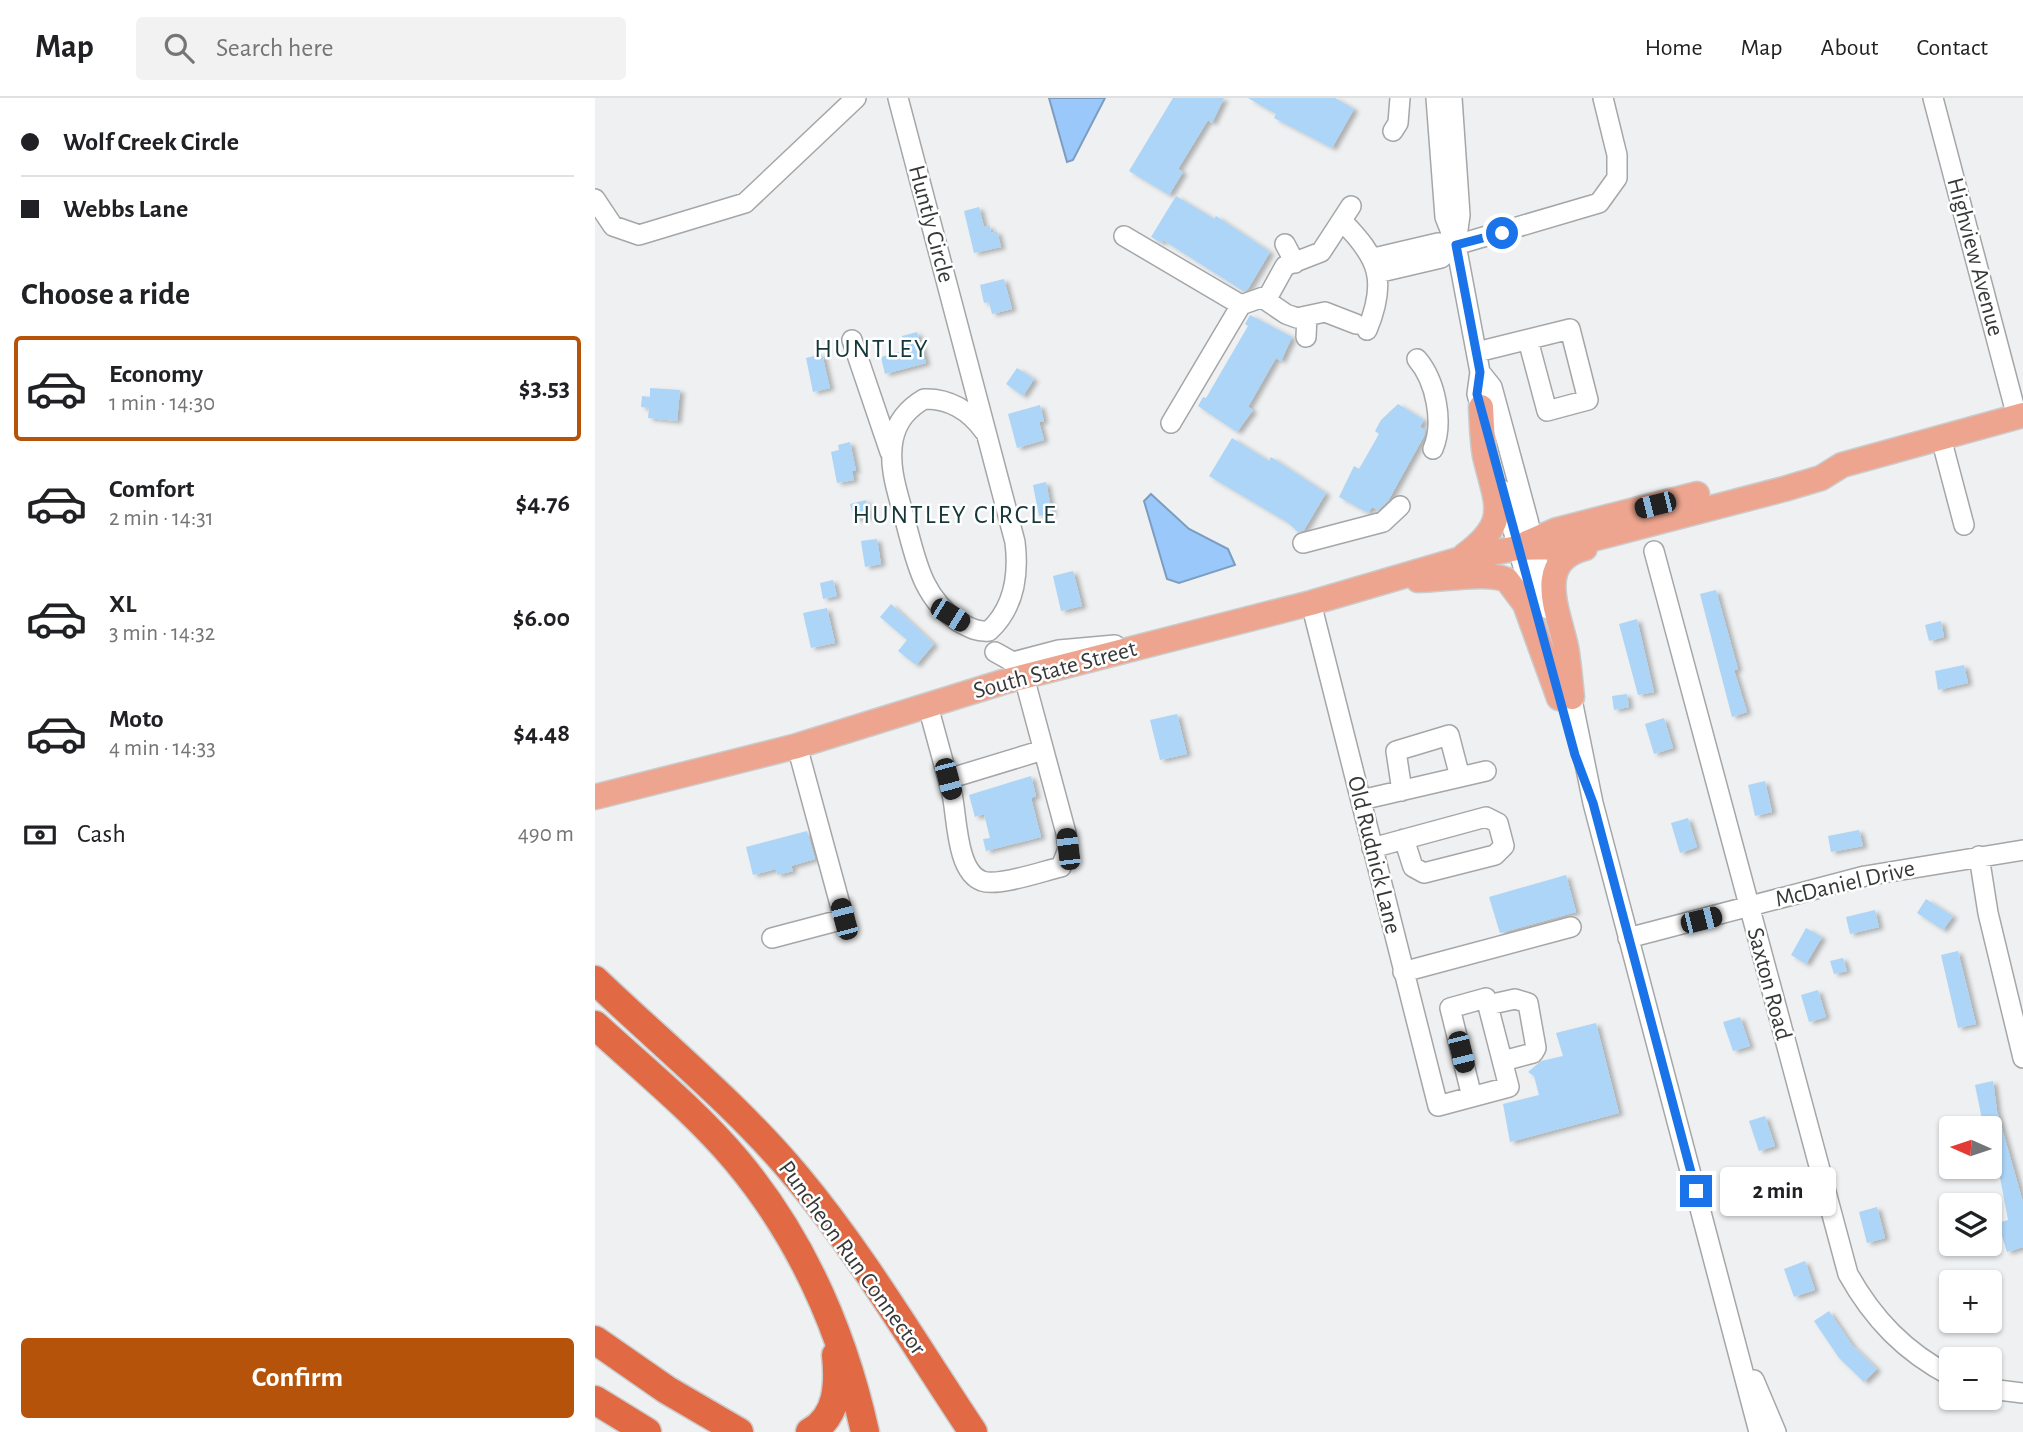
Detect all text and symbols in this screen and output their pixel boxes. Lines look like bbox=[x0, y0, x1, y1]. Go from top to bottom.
search box bbox=[136, 17, 626, 80]
icon: search bbox=[160, 29, 198, 67]
text: Map bbox=[35, 31, 94, 64]
text: Search here bbox=[216, 35, 334, 61]
text: Home bbox=[1645, 36, 1703, 60]
text: Map bbox=[1741, 36, 1783, 60]
text: About bbox=[1821, 36, 1878, 60]
text: Contact bbox=[1916, 36, 1988, 60]
text: Wolf Creek Circle bbox=[63, 129, 239, 155]
street label: Huntly Circle bbox=[904, 163, 958, 285]
street label: Highview Avenue bbox=[1942, 175, 2008, 339]
text: Webbs Lane bbox=[63, 196, 188, 222]
route start bbox=[1486, 217, 1518, 249]
text: Choose a ride bbox=[21, 278, 190, 310]
district label: HUNTLEY bbox=[814, 336, 930, 362]
icon: car bbox=[25, 357, 88, 420]
text: Economy bbox=[109, 361, 203, 387]
text: $3.53 bbox=[519, 375, 570, 401]
text: 1 min · 14:30 bbox=[109, 392, 215, 415]
icon: car bbox=[25, 472, 88, 535]
text: Comfort bbox=[109, 476, 194, 502]
text: $4.76 bbox=[515, 490, 570, 516]
car bbox=[1633, 490, 1678, 520]
district label: HUNTLEY CIRCLE bbox=[852, 502, 1058, 528]
text: 2 min · 14:31 bbox=[109, 507, 214, 530]
icon: car bbox=[25, 587, 88, 650]
text: XL bbox=[109, 591, 136, 617]
car bbox=[927, 595, 974, 635]
text: $6.00 bbox=[513, 605, 570, 631]
text: 3 min · 14:32 bbox=[109, 622, 215, 645]
street label: South State Street bbox=[971, 637, 1140, 703]
icon: car bbox=[25, 702, 88, 765]
text: Moto bbox=[109, 706, 164, 732]
text: $4.48 bbox=[513, 720, 570, 746]
text: 4 min · 14:33 bbox=[109, 737, 216, 760]
car bbox=[933, 756, 964, 802]
street label: Old Rudnick Lane bbox=[1343, 774, 1405, 936]
icon: cash bbox=[21, 816, 59, 854]
text: Cash bbox=[77, 821, 126, 847]
text: 490 m bbox=[518, 823, 574, 846]
car bbox=[1056, 827, 1081, 871]
street label: McDaniel Drive bbox=[1773, 856, 1917, 912]
car bbox=[829, 896, 860, 942]
car bbox=[1679, 905, 1724, 935]
street label: Saxton Road bbox=[1742, 925, 1796, 1043]
car bbox=[1446, 1029, 1477, 1075]
north arrow bbox=[1939, 1116, 2002, 1180]
map controls bbox=[1939, 1116, 2002, 1410]
street label: Puncheon Run Connector bbox=[774, 1157, 930, 1360]
callout: 2 min bbox=[1721, 1166, 1836, 1216]
route end bbox=[1680, 1175, 1712, 1207]
text: 2 min bbox=[1752, 1180, 1804, 1203]
button: layers bbox=[1939, 1193, 2002, 1256]
button: + bbox=[1939, 1270, 2002, 1333]
button: Confirm bbox=[21, 1338, 574, 1418]
button: − bbox=[1939, 1347, 2002, 1410]

